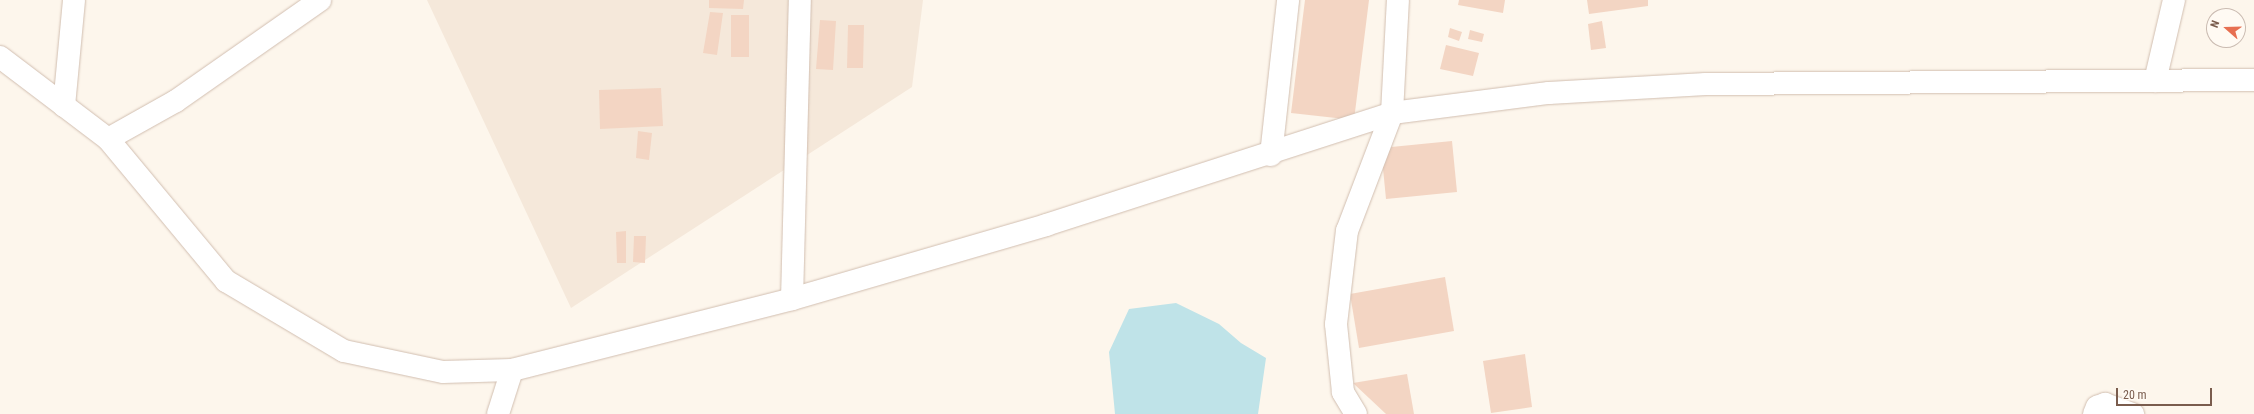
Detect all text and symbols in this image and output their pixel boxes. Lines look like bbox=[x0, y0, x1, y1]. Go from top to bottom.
north arrow bbox=[2206, 8, 2246, 48]
text: N bbox=[2208, 19, 2222, 29]
scale bar bbox=[2118, 380, 2214, 406]
text: 20 m bbox=[2123, 388, 2147, 402]

